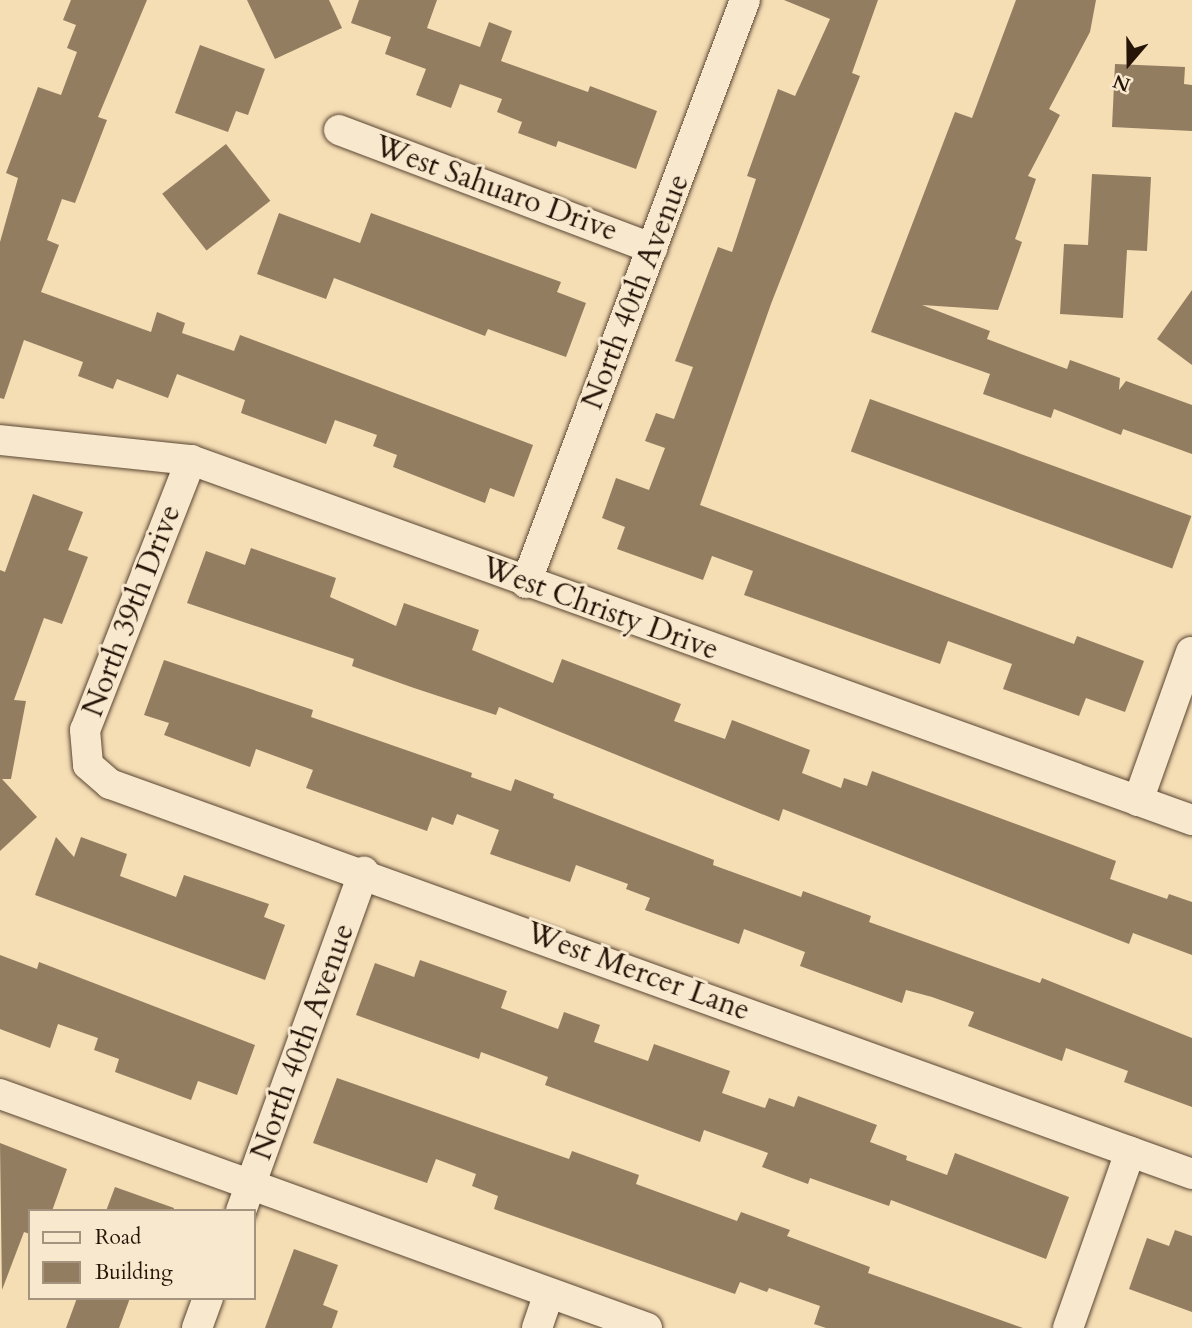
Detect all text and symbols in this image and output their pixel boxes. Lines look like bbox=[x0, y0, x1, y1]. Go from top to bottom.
north arrow bbox=[1094, 28, 1164, 98]
text: N bbox=[1110, 68, 1134, 98]
street label: West Sahuaro Drive bbox=[370, 128, 622, 250]
street label: North 40th Avenue bbox=[575, 169, 697, 415]
street label: North 39th Drive bbox=[75, 500, 189, 722]
street label: West Christy Drive bbox=[477, 549, 723, 669]
street label: West Mercer Lane bbox=[521, 915, 755, 1029]
street label: North 40th Avenue bbox=[244, 919, 362, 1165]
legend bbox=[28, 1209, 256, 1300]
text: Road bbox=[95, 1223, 141, 1252]
text: Building bbox=[95, 1258, 173, 1287]

